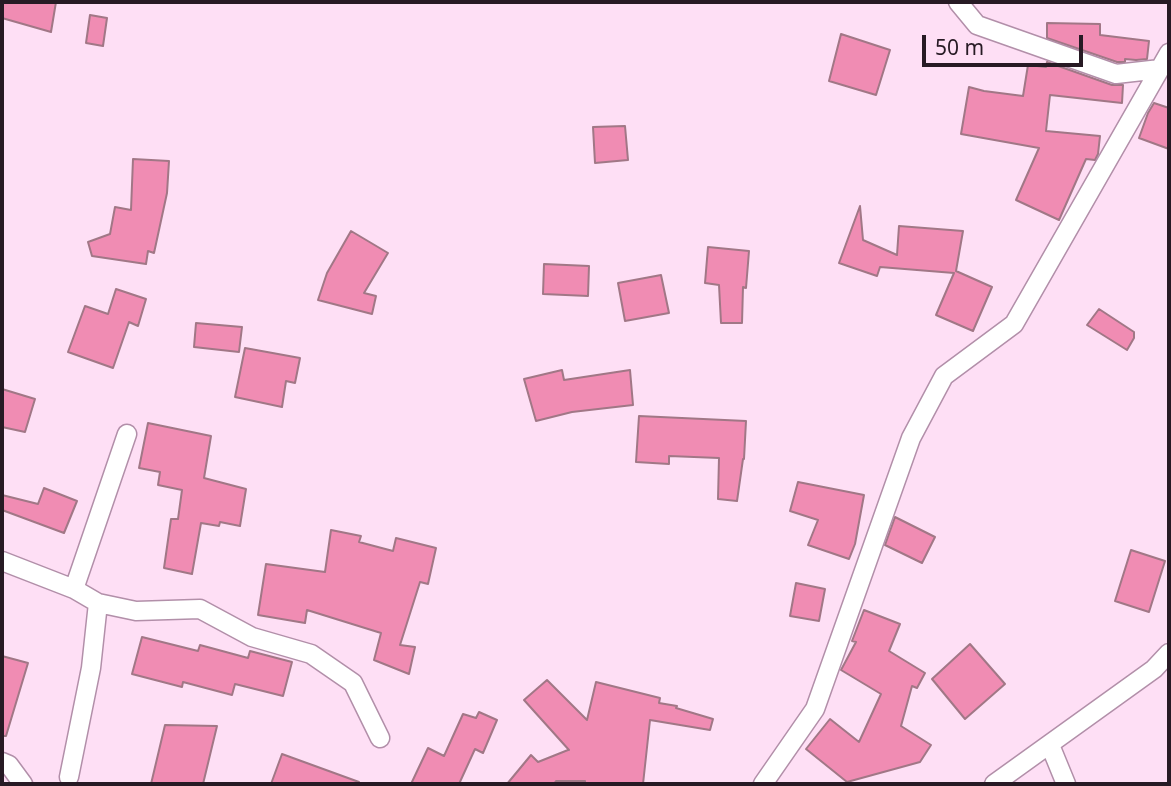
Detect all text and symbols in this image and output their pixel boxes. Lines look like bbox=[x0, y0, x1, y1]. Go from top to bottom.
scale bar bbox=[926, 21, 1087, 65]
text: 50 m bbox=[935, 33, 984, 61]

